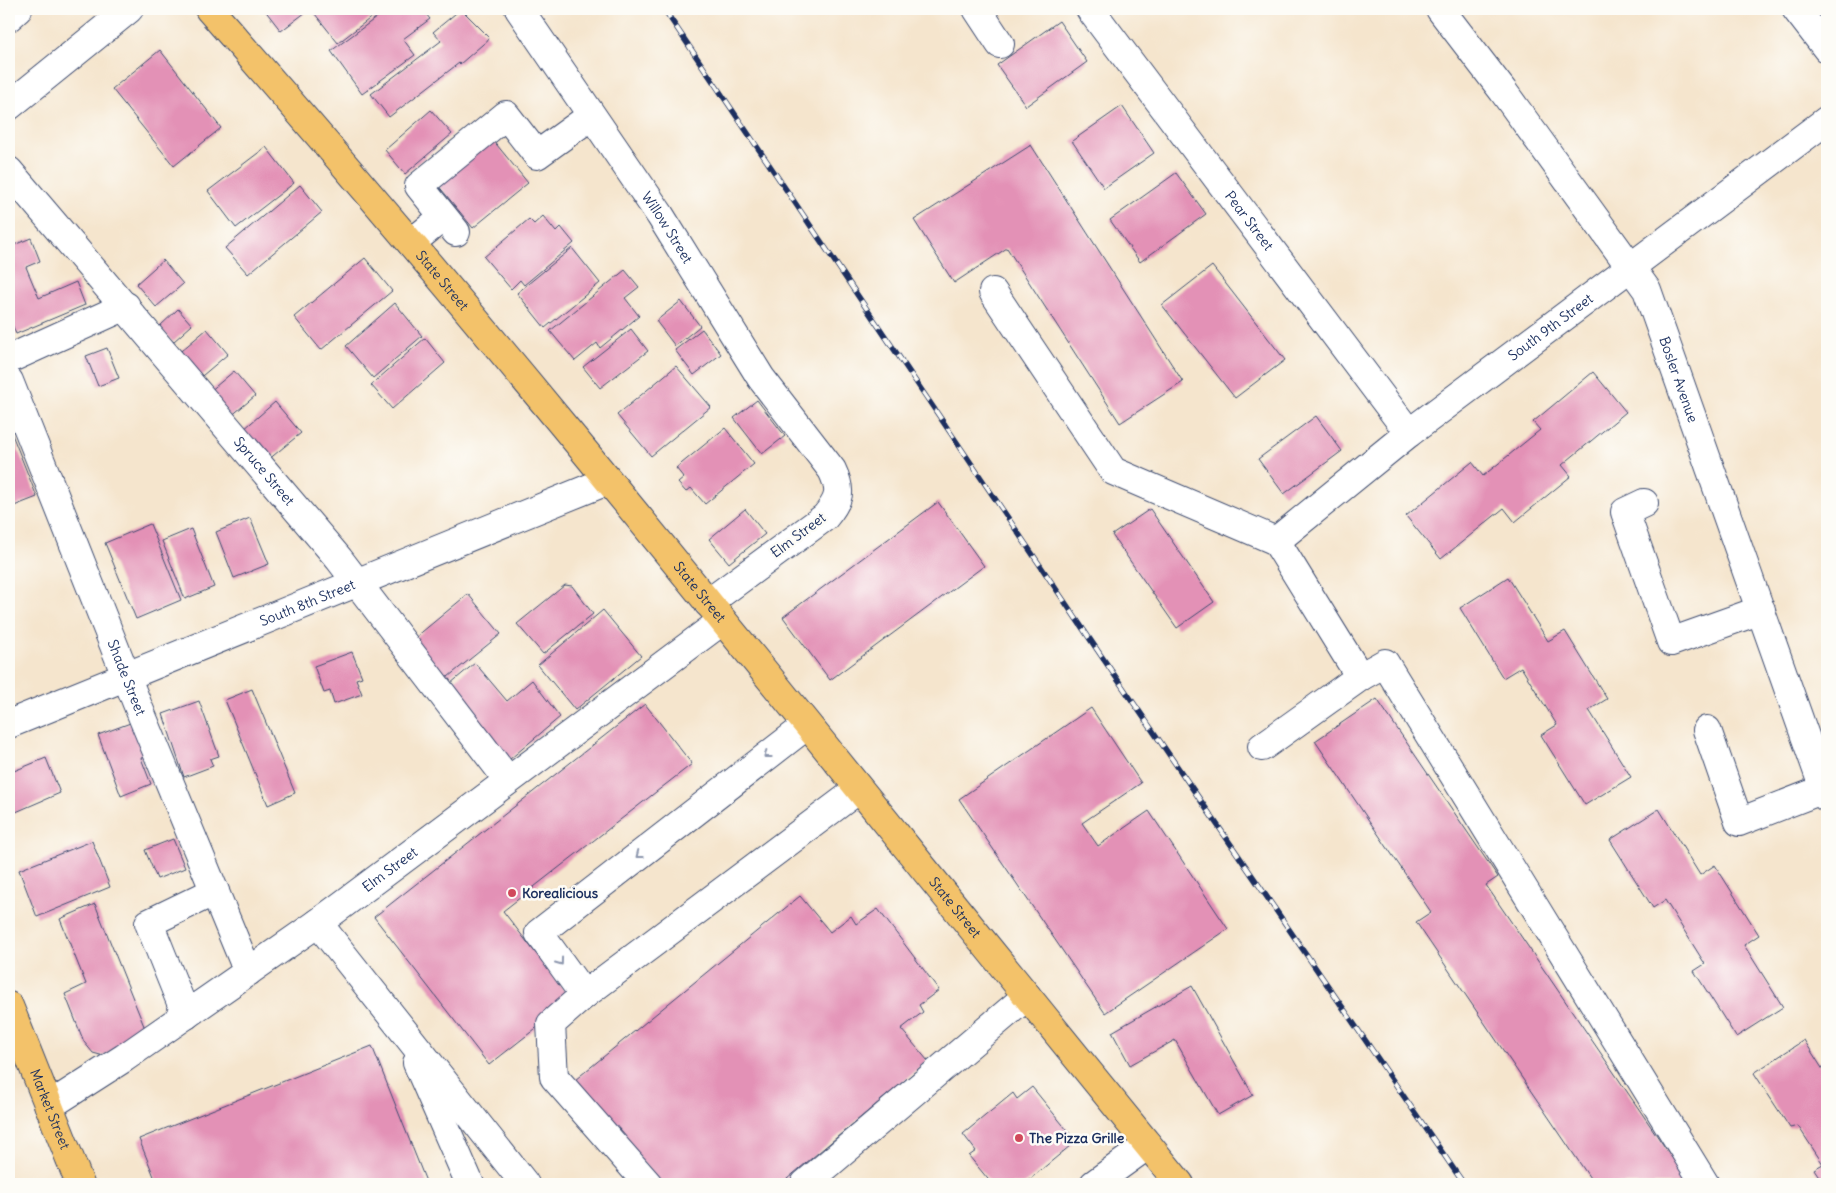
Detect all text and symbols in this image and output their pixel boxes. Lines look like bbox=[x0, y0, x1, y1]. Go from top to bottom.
street label: Pear Street bbox=[1221, 187, 1278, 254]
street label: Willow Street bbox=[638, 188, 697, 267]
street label: State Street bbox=[412, 247, 473, 314]
street label: South 9th Street bbox=[1504, 289, 1597, 365]
street label: Bosler Avenue bbox=[1655, 334, 1702, 425]
street label: Spruce Street bbox=[230, 433, 299, 509]
street label: Elm Street bbox=[767, 508, 829, 562]
street label: State Street bbox=[670, 558, 730, 626]
street label: South 8th Street bbox=[257, 575, 358, 630]
street label: Shade Street bbox=[104, 637, 150, 718]
one-way arrow bbox=[764, 750, 773, 758]
street label: Elm Street bbox=[359, 843, 421, 896]
one-way arrow bbox=[635, 849, 645, 858]
street label: State Street bbox=[925, 873, 985, 942]
place label: Korealicious bbox=[522, 884, 599, 902]
marker: Korealicious bbox=[506, 887, 518, 899]
one-way arrow bbox=[553, 956, 563, 965]
street label: Market Street bbox=[26, 1066, 74, 1152]
place label: The Pizza Grille bbox=[1029, 1129, 1125, 1147]
marker: The Pizza Grille bbox=[1013, 1132, 1025, 1144]

